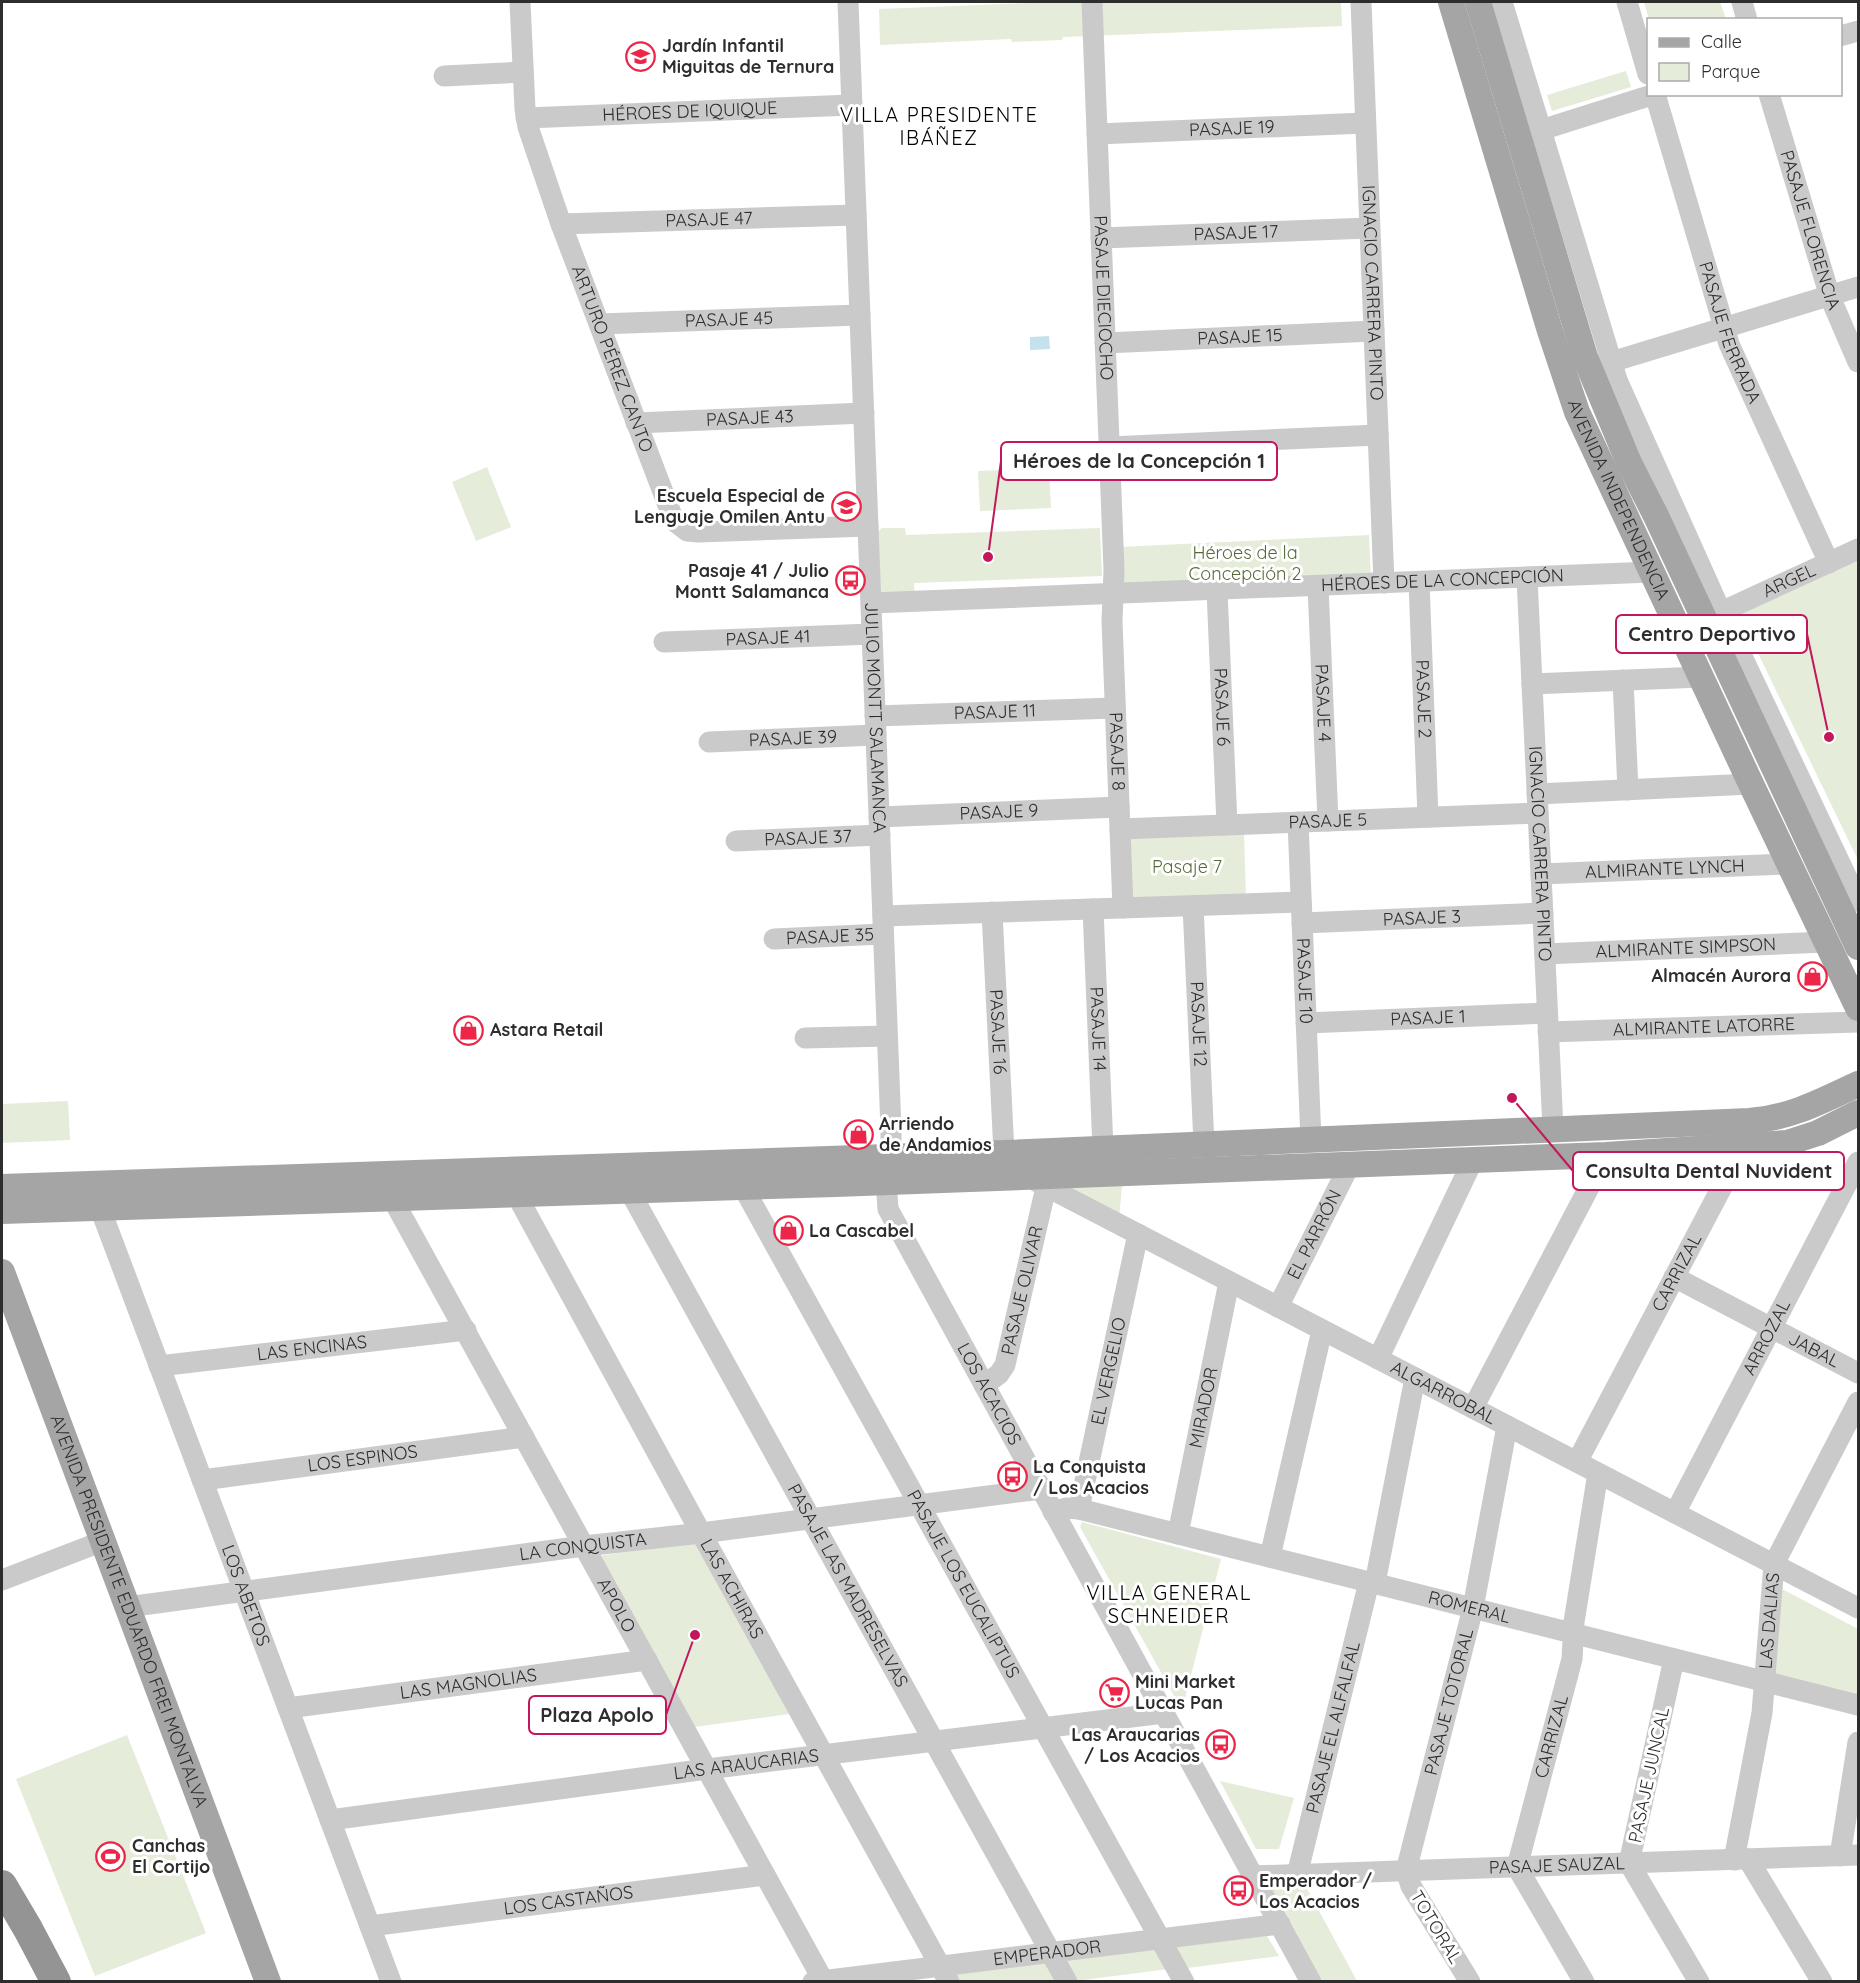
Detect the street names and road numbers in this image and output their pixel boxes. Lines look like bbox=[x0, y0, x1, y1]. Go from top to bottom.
street label: HÉROES DE IQUIQUE bbox=[602, 96, 778, 126]
street label: PASAJE 19 bbox=[1189, 115, 1275, 141]
street label: PASAJE FLORENCIA bbox=[1775, 147, 1846, 313]
street label: IGNACIO CARRERA PINTO bbox=[1357, 185, 1389, 401]
street label: PASAJE 47 bbox=[665, 206, 753, 232]
street label: PASAJE DIECIOCHO bbox=[1089, 215, 1119, 381]
street label: PASAJE 17 bbox=[1193, 219, 1279, 246]
street label: PASAJE FERRADA bbox=[1694, 259, 1767, 407]
street label: ARTURO PÉREZ CANTO bbox=[567, 262, 659, 455]
street label: PASAJE 45 bbox=[684, 306, 773, 332]
street label: PASAJE 15 bbox=[1197, 323, 1283, 350]
street label: AVENIDA INDEPENDENCIA bbox=[1563, 397, 1675, 604]
street label: PASAJE 43 bbox=[705, 404, 794, 431]
street label: ARGEL bbox=[1759, 558, 1820, 602]
street label: HÉROES DE LA CONCEPCIÓN bbox=[1321, 564, 1564, 596]
street label: JULIO MONTT SALAMANCA bbox=[860, 602, 892, 834]
street label: PASAJE 41 bbox=[725, 624, 811, 651]
street label: PASAJE 2 bbox=[1411, 659, 1437, 739]
street label: PASAJE 4 bbox=[1310, 663, 1337, 743]
street label: PASAJE 6 bbox=[1209, 667, 1236, 747]
street label: PASAJE 11 bbox=[953, 699, 1036, 724]
street label: PASAJE 8 bbox=[1105, 712, 1130, 791]
street label: PASAJE 39 bbox=[748, 725, 838, 751]
street label: IGNACIO CARRERA PINTO bbox=[1524, 745, 1557, 962]
street label: PASAJE 9 bbox=[959, 798, 1039, 825]
street label: PASAJE 5 bbox=[1288, 808, 1368, 834]
street label: PASAJE 37 bbox=[764, 824, 852, 851]
street label: ALMIRANTE LYNCH bbox=[1585, 854, 1745, 883]
street label: PASAJE 3 bbox=[1382, 904, 1461, 931]
street label: PASAJE 35 bbox=[785, 922, 874, 949]
street label: ALMIRANTE SIMPSON bbox=[1595, 932, 1777, 963]
street label: PASAJE 10 bbox=[1292, 937, 1318, 1024]
street label: PASAJE 12 bbox=[1185, 981, 1212, 1067]
street label: PASAJE 14 bbox=[1085, 986, 1112, 1072]
street label: PASAJE 16 bbox=[985, 989, 1012, 1075]
street label: PASAJE 1 bbox=[1390, 1004, 1466, 1030]
street label: ALMIRANTE LATORRE bbox=[1612, 1012, 1795, 1041]
street label: EL PARRÓN bbox=[1282, 1186, 1346, 1283]
street label: PASAJE OLIVAR bbox=[996, 1223, 1048, 1357]
street label: CARRIZAL bbox=[1646, 1229, 1706, 1315]
street label: ARROZAL bbox=[1737, 1295, 1795, 1379]
street label: EL VERGELIO bbox=[1085, 1315, 1131, 1427]
street label: JABAL bbox=[1785, 1327, 1844, 1373]
street label: LAS ENCINAS bbox=[256, 1330, 368, 1365]
street label: LOS ACACIOS bbox=[952, 1339, 1027, 1449]
street label: ALGARROBAL bbox=[1387, 1355, 1501, 1429]
street label: MIRADOR bbox=[1184, 1365, 1222, 1450]
street label: AVENIDA PRESIDENTE EDUARDO FREI MONTALVA bbox=[45, 1411, 214, 1811]
street label: LOS ESPINOS bbox=[306, 1439, 419, 1477]
street label: PASAJE LAS MADRESELVAS bbox=[783, 1479, 914, 1691]
street label: PASAJE LOS EUCALIPTUS bbox=[902, 1485, 1025, 1682]
street label: LA CONQUISTA bbox=[518, 1527, 648, 1566]
street label: LAS ACHIRAS bbox=[695, 1535, 769, 1643]
street label: LOS ABETOS bbox=[217, 1542, 276, 1649]
street label: LAS DALIAS bbox=[1754, 1572, 1784, 1670]
street label: APOLO bbox=[592, 1573, 641, 1637]
street label: ROMERAL bbox=[1426, 1585, 1513, 1628]
street label: PASAJE TOTORAL bbox=[1419, 1626, 1478, 1778]
street label: PASAJE EL ALFALFAL bbox=[1301, 1638, 1365, 1816]
street label: LAS MAGNOLIAS bbox=[398, 1663, 538, 1704]
street label: CARRIZAL bbox=[1529, 1692, 1573, 1780]
street label: PASAJE JUNCAL bbox=[1623, 1705, 1674, 1845]
street label: LAS ARAUCARIAS bbox=[672, 1743, 820, 1784]
street label: PASAJE SAUZAL bbox=[1488, 1851, 1626, 1879]
street label: LOS CASTAÑOS bbox=[502, 1880, 634, 1920]
street label: TOTORAL bbox=[1406, 1886, 1467, 1968]
street label: EMPERADOR bbox=[992, 1934, 1102, 1971]

